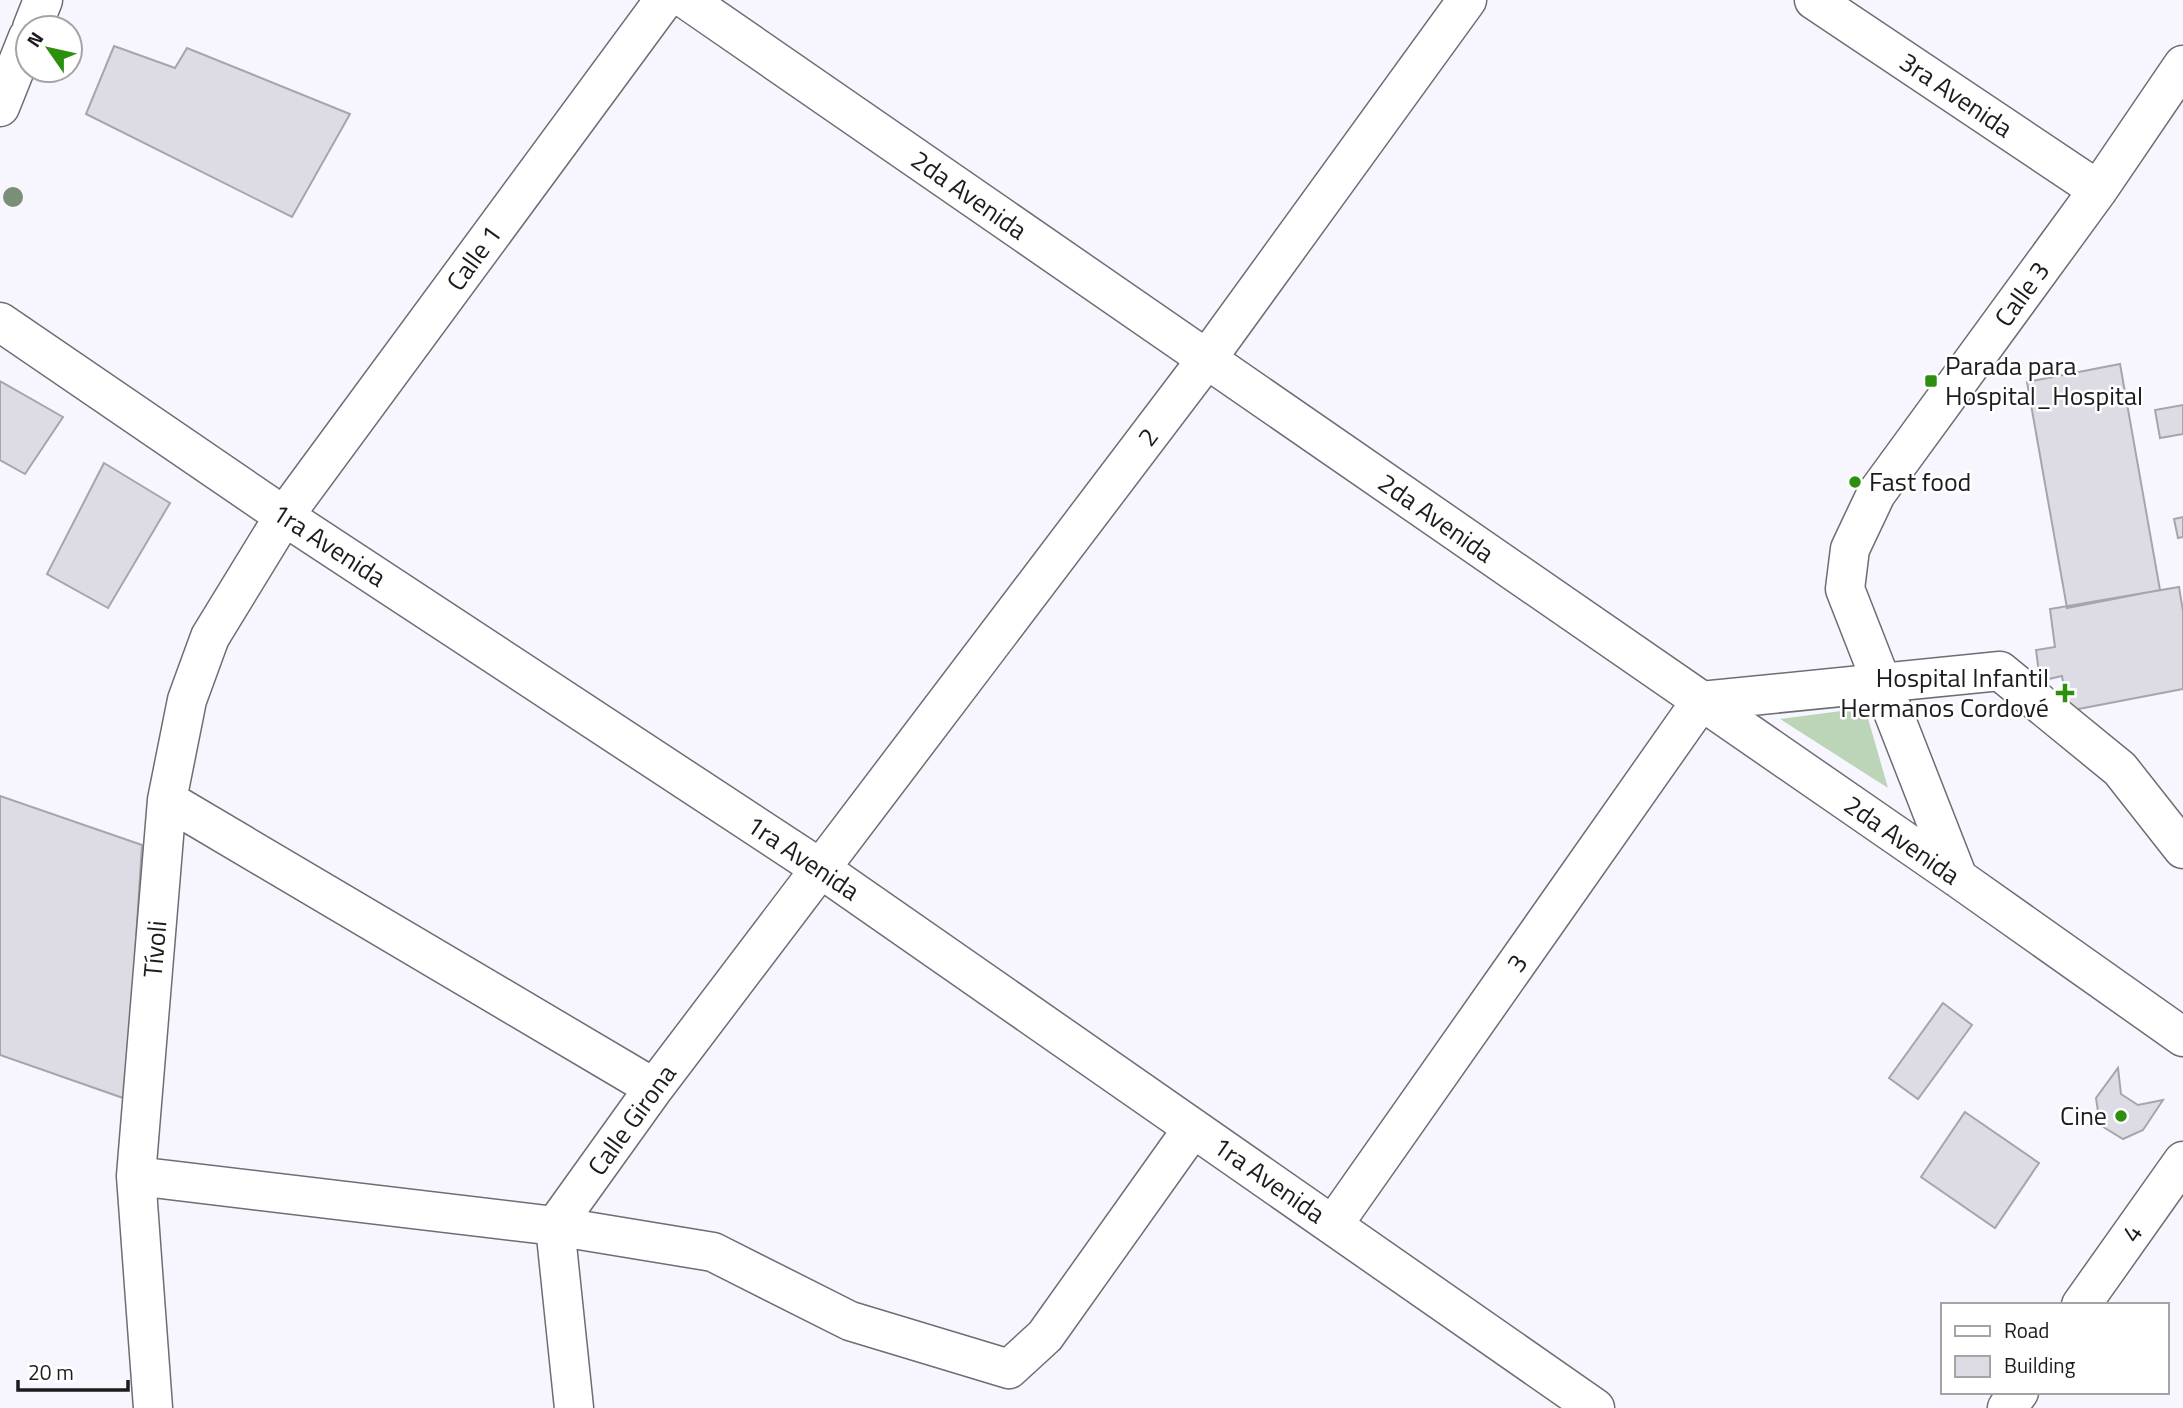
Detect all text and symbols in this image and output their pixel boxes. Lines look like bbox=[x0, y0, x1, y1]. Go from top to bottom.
north arrow bbox=[14, 14, 84, 84]
text: N bbox=[19, 26, 50, 53]
street label: 3ra Avenida bbox=[1892, 42, 2021, 147]
street label: 2da Avenida bbox=[903, 140, 1035, 249]
street label: Calle 1 bbox=[436, 217, 511, 299]
street label: Calle 3 bbox=[1984, 253, 2059, 335]
place label: Parada para Hospital_Hospital bbox=[1945, 346, 2143, 415]
marker: Parada para Hospital_Hospital bbox=[1923, 373, 1939, 389]
street label: 2 bbox=[1128, 419, 1168, 454]
place label: Fast food bbox=[1869, 462, 1971, 501]
street label: 2da Avenida bbox=[1370, 463, 1502, 572]
marker: Fast food bbox=[1847, 474, 1863, 490]
street label: 1ra Avenida bbox=[264, 493, 394, 596]
place label: Hospital Infantil Hermanos Cordové bbox=[1840, 658, 2049, 727]
marker: Hospital Infantil Hermanos Cordové bbox=[2055, 683, 2075, 703]
street label: 2da Avenida bbox=[1836, 785, 1968, 894]
street label: 1ra Avenida bbox=[739, 805, 868, 910]
street label: Tívoli bbox=[133, 919, 176, 979]
street label: 3 bbox=[1496, 946, 1537, 980]
street label: Calle Girona bbox=[578, 1056, 685, 1183]
place label: Cine bbox=[2060, 1096, 2107, 1135]
marker: Cine bbox=[2113, 1108, 2129, 1124]
street label: 1ra Avenida bbox=[1205, 1127, 1333, 1233]
street label: 4 bbox=[2111, 1216, 2152, 1250]
legend bbox=[1941, 1303, 2169, 1394]
text: Road bbox=[2004, 1314, 2049, 1346]
scale bar bbox=[18, 1348, 128, 1392]
text: Building bbox=[2004, 1349, 2076, 1381]
text: 20 m bbox=[28, 1356, 74, 1388]

